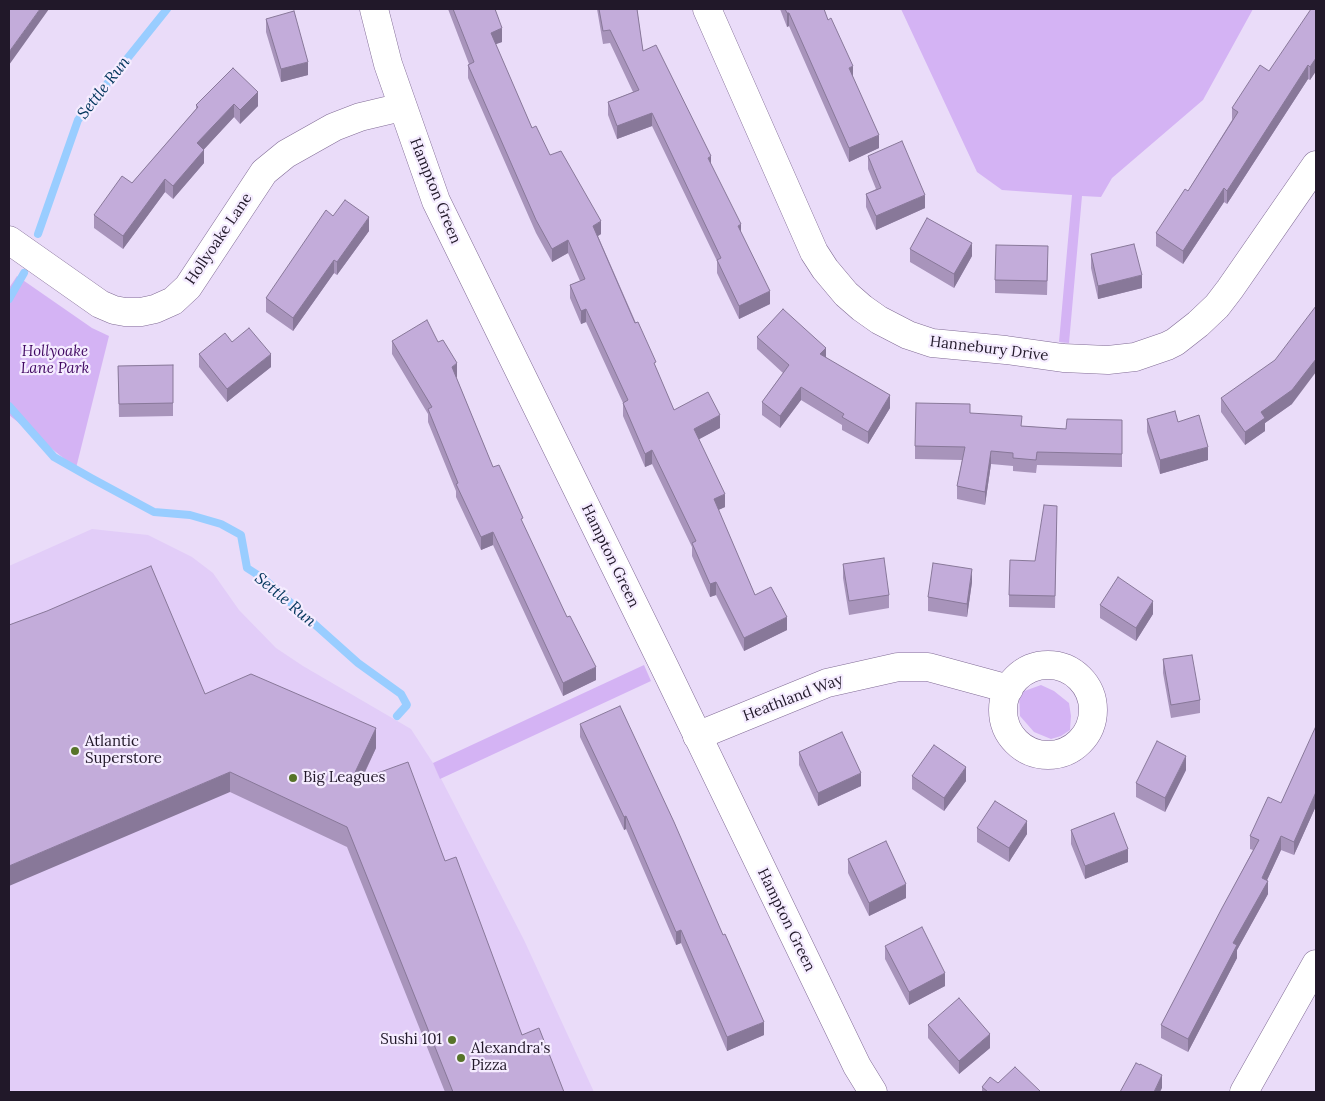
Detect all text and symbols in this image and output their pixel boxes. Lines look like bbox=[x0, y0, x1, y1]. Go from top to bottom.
water label: Settle Run bbox=[74, 53, 134, 123]
street label: Hampton Green bbox=[406, 136, 464, 246]
street label: Hollyoake Lane bbox=[182, 190, 256, 288]
street label: Hannebury Drive bbox=[929, 333, 1049, 365]
park label: Hollyoake Lane Park bbox=[21, 343, 89, 378]
street label: Hampton Green bbox=[577, 502, 643, 610]
water label: Settle Run bbox=[250, 569, 320, 631]
street label: Heathland Way bbox=[740, 671, 846, 725]
place label: Atlantic Superstore bbox=[85, 733, 162, 768]
marker: Atlantic Superstore bbox=[69, 745, 81, 757]
place label: Big Leagues bbox=[303, 769, 385, 787]
marker: Big Leagues bbox=[287, 772, 299, 784]
street label: Hampton Green bbox=[753, 866, 819, 974]
place label: Sushi 101 bbox=[380, 1031, 442, 1049]
marker: Sushi 101 bbox=[446, 1034, 458, 1046]
place label: Alexandra's Pizza bbox=[471, 1040, 550, 1075]
marker: Alexandra's Pizza bbox=[455, 1052, 467, 1064]

